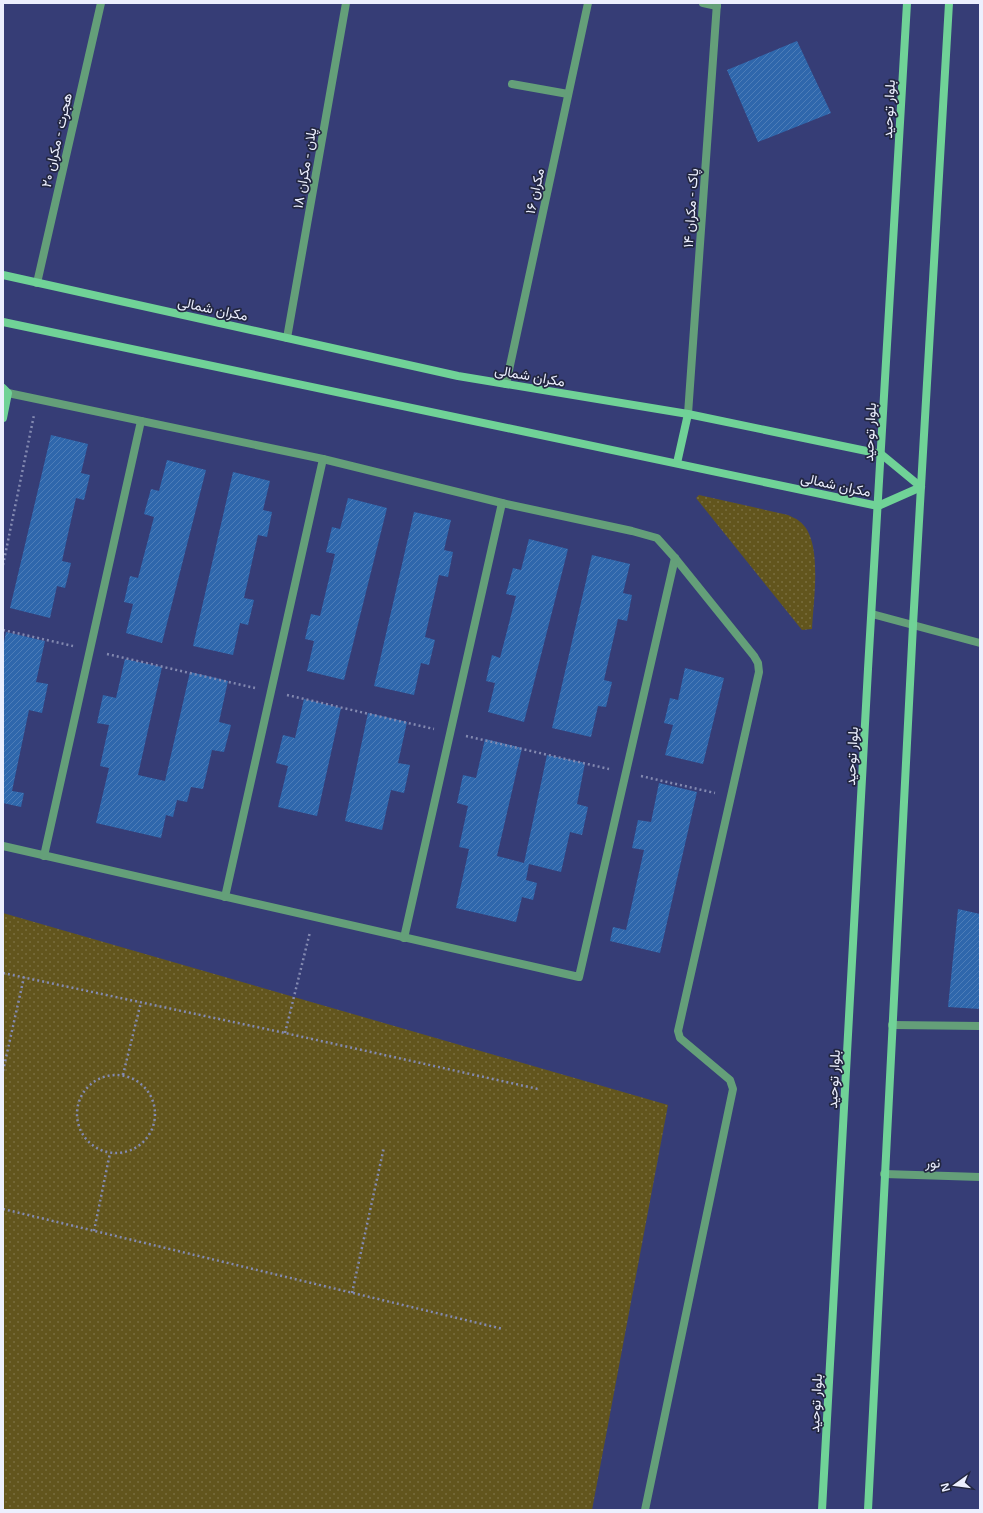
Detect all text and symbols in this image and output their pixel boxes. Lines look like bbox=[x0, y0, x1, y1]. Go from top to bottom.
street label: بلوار توحید bbox=[877, 79, 899, 139]
street label: هجرت - مکران ۲۰ bbox=[36, 91, 76, 189]
street label: پلان - مکران ۱۸ bbox=[288, 126, 321, 210]
street label: مکران ۱۶ bbox=[520, 166, 548, 216]
street label: پاک - مکران ۱۴ bbox=[678, 168, 703, 248]
street label: مکران شمالی bbox=[176, 291, 250, 325]
street label: مکران شمالی bbox=[493, 359, 567, 391]
street label: بلوار توحید bbox=[858, 402, 880, 462]
street label: مکران شمالی bbox=[799, 467, 873, 501]
street label: بلوار توحید bbox=[840, 726, 862, 786]
street label: بلوار توحید bbox=[822, 1049, 844, 1109]
street label: نور bbox=[924, 1152, 941, 1172]
street label: بلوار توحید bbox=[804, 1373, 826, 1433]
north arrow bbox=[935, 1465, 975, 1505]
text: N bbox=[936, 1481, 953, 1494]

